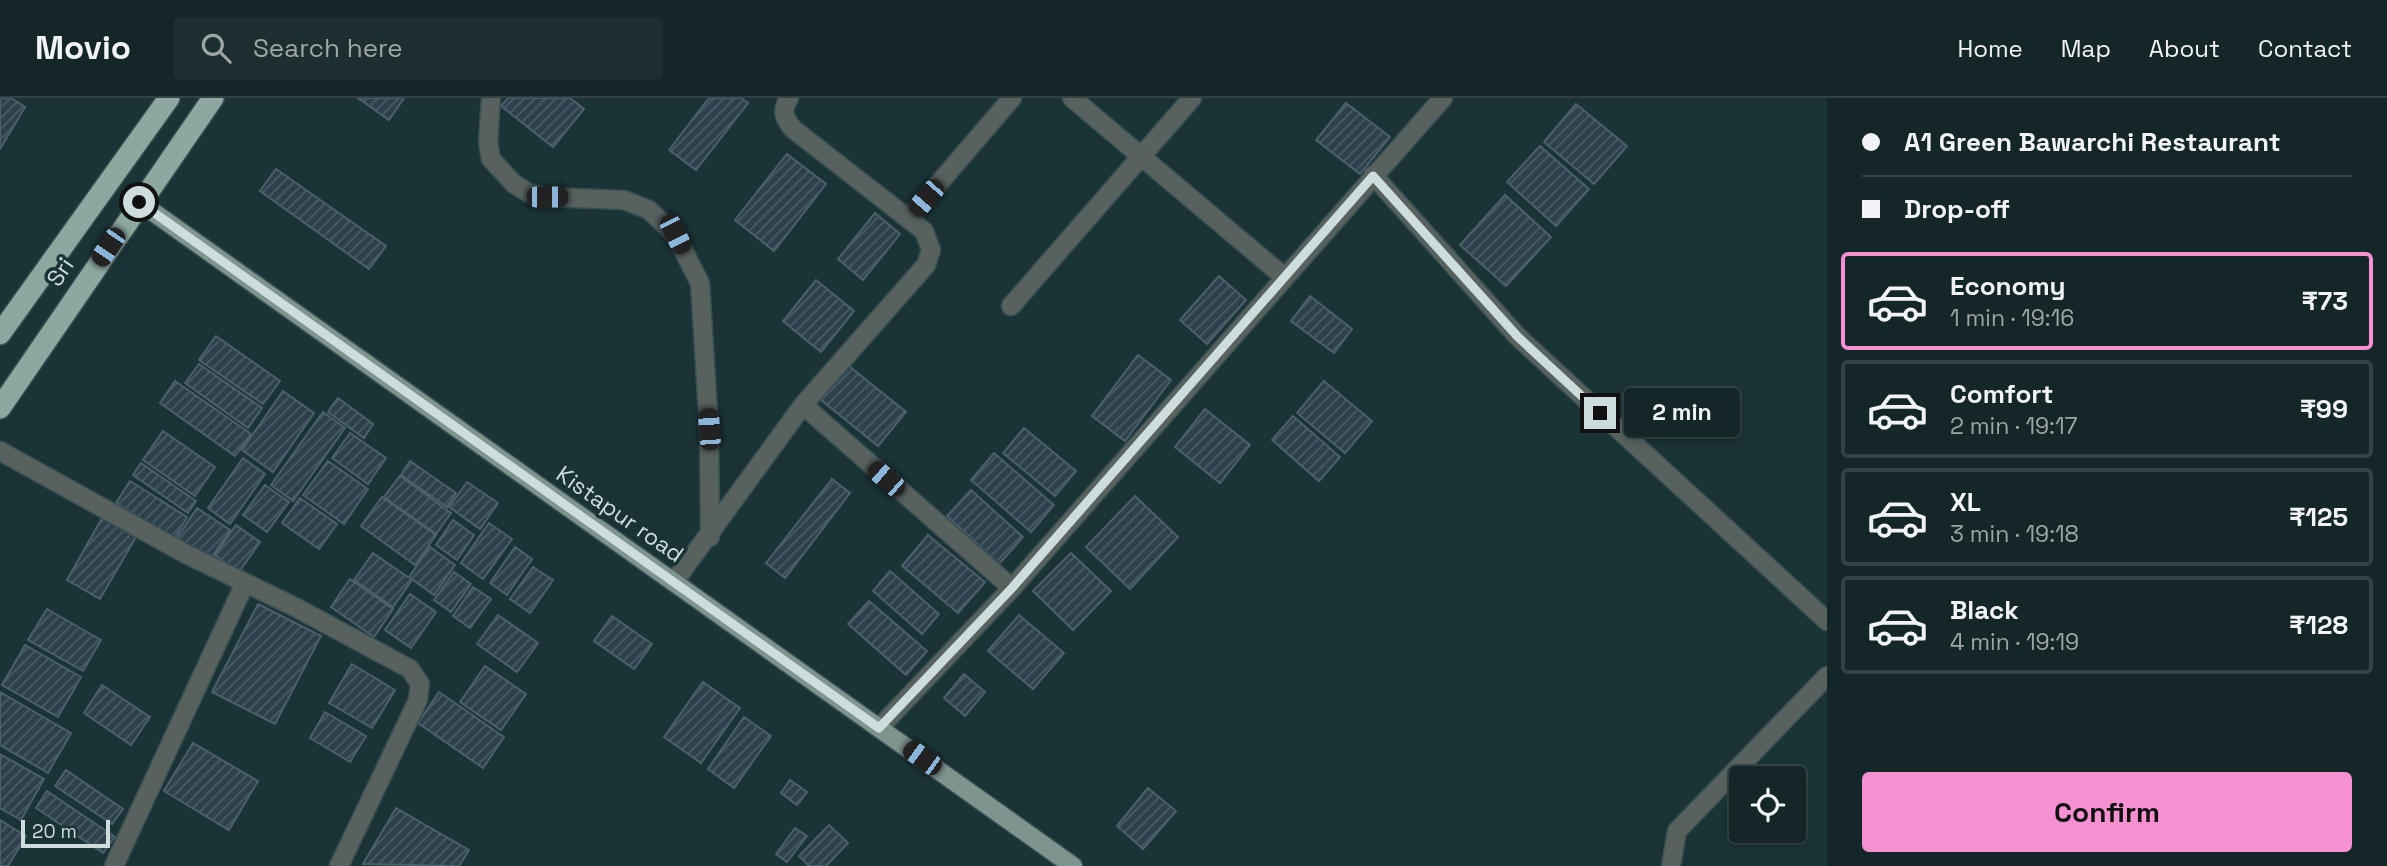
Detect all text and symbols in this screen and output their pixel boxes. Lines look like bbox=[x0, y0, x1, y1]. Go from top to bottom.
search box bbox=[173, 17, 663, 80]
text: Movio bbox=[35, 27, 131, 69]
icon: search bbox=[197, 29, 235, 67]
text: Search here bbox=[253, 31, 403, 65]
text: Home bbox=[1957, 33, 2023, 64]
text: Map bbox=[2061, 33, 2111, 64]
text: About bbox=[2149, 33, 2220, 64]
text: Contact bbox=[2258, 33, 2352, 64]
text: A1 Green Bawarchi Restaurant bbox=[1904, 125, 2281, 159]
car bbox=[905, 175, 948, 221]
route start bbox=[123, 186, 155, 218]
car bbox=[527, 187, 569, 208]
text: Drop-off bbox=[1904, 192, 2010, 226]
car bbox=[657, 211, 694, 257]
car bbox=[88, 224, 129, 270]
street label: Sri bbox=[40, 252, 80, 292]
text: Economy bbox=[1950, 269, 2066, 303]
icon: car bbox=[1866, 270, 1929, 333]
text: ₹73 bbox=[2302, 284, 2348, 318]
text: 1 min · 19:16 bbox=[1950, 303, 2074, 333]
text: Comfort bbox=[1950, 377, 2053, 411]
icon: car bbox=[1866, 378, 1929, 441]
callout: 2 min bbox=[1624, 388, 1740, 438]
text: ₹99 bbox=[2300, 392, 2348, 426]
route end bbox=[1584, 397, 1616, 429]
text: 2 min bbox=[1652, 397, 1712, 427]
car bbox=[698, 407, 721, 451]
text: 2 min · 19:17 bbox=[1950, 411, 2078, 441]
car bbox=[864, 457, 909, 501]
street label: Kistapur road bbox=[550, 459, 690, 569]
text: XL bbox=[1950, 485, 1981, 519]
icon: car bbox=[1866, 486, 1929, 549]
text: ₹125 bbox=[2289, 500, 2348, 534]
text: 3 min · 19:18 bbox=[1950, 519, 2079, 549]
text: Black bbox=[1950, 593, 2019, 627]
icon: car bbox=[1866, 594, 1929, 657]
text: ₹128 bbox=[2289, 608, 2348, 642]
text: 4 min · 19:19 bbox=[1950, 627, 2079, 657]
car bbox=[899, 737, 946, 779]
map controls bbox=[1729, 766, 1806, 843]
button: locate bbox=[1729, 766, 1806, 843]
button: Confirm bbox=[1862, 772, 2352, 852]
scale bar bbox=[21, 817, 110, 849]
text: 20 m bbox=[32, 819, 77, 844]

